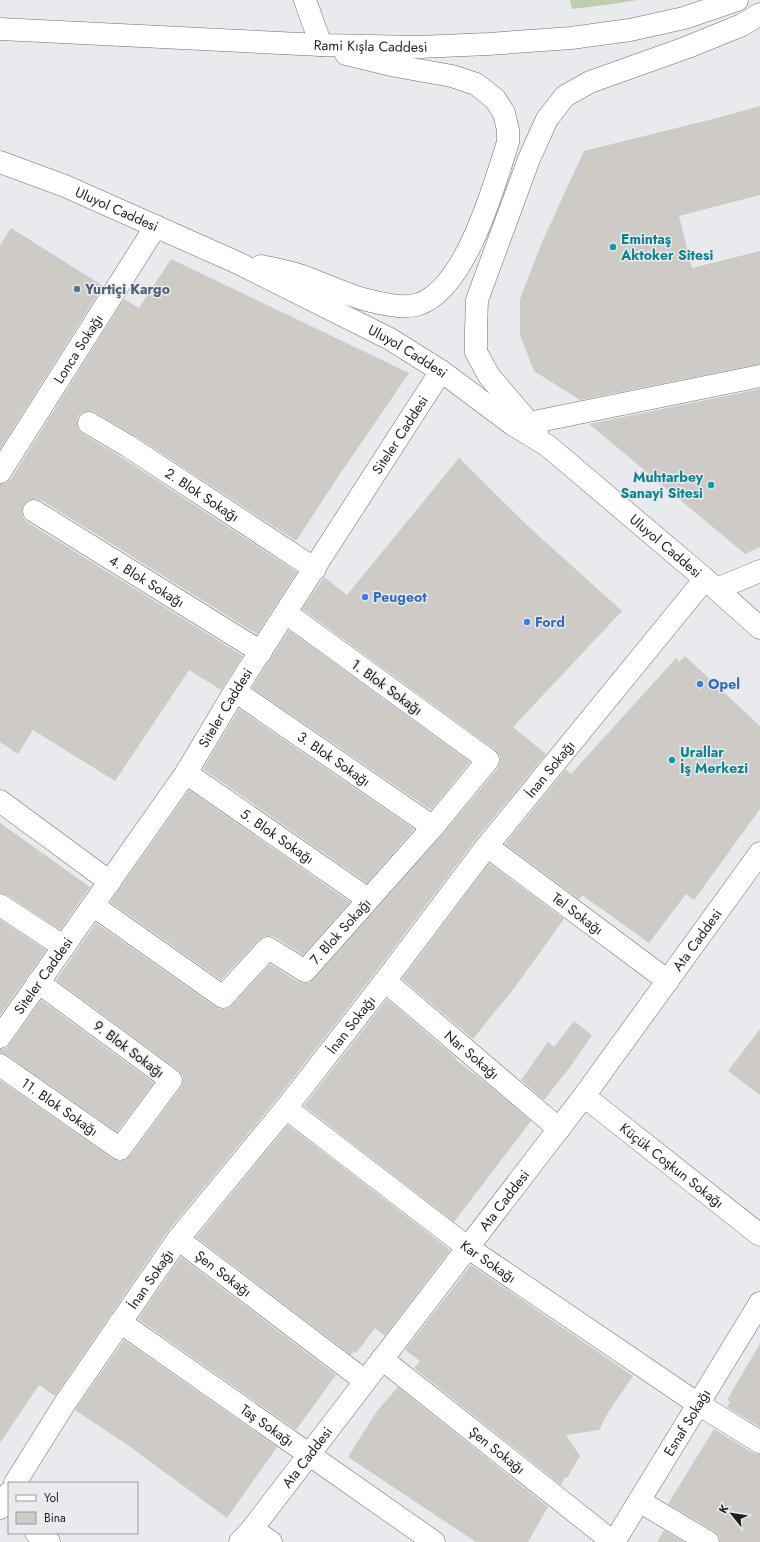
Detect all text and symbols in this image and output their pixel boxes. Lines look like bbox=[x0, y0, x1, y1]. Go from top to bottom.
street label: Rami Kışla Caddesi bbox=[313, 35, 428, 57]
street label: Uluyol Caddesi bbox=[72, 182, 162, 236]
place label: Emintaş Aktoker Sitesi bbox=[620, 229, 713, 265]
marker: Emintaş Aktoker Sitesi bbox=[608, 242, 618, 252]
place label: Yurtiçi Kargo bbox=[84, 279, 170, 299]
marker: Yurtiçi Kargo bbox=[72, 284, 82, 294]
street label: Lonca Sokağı bbox=[49, 310, 108, 387]
street label: Uluyol Caddesi bbox=[365, 320, 452, 382]
street label: Siteler Caddesi bbox=[367, 392, 433, 478]
street label: 2. Blok Sokağı bbox=[161, 463, 243, 527]
place label: Muhtarbey Sanayi Sitesi bbox=[620, 467, 704, 503]
marker: Muhtarbey Sanayi Sitesi bbox=[706, 480, 716, 490]
street label: Uluyol Caddesi bbox=[625, 509, 706, 582]
street label: 4. Blok Sokağı bbox=[105, 550, 189, 612]
place label: Peugeot bbox=[373, 587, 427, 607]
marker: Peugeot bbox=[360, 592, 370, 602]
place label: Ford bbox=[535, 612, 565, 632]
marker: Ford bbox=[522, 617, 532, 627]
street label: 1. Blok Sokağı bbox=[347, 654, 427, 720]
street label: Siteler Caddesi bbox=[193, 664, 257, 752]
place label: Opel bbox=[708, 674, 740, 694]
marker: Opel bbox=[695, 679, 705, 689]
street label: 3. Blok Sokağı bbox=[293, 727, 375, 791]
street label: İnan Sokağı bbox=[520, 736, 579, 802]
place label: Urallar İş Merkezi bbox=[680, 742, 748, 778]
marker: Urallar İş Merkezi bbox=[667, 755, 677, 765]
street label: 5. Blok Sokağı bbox=[237, 804, 318, 869]
street label: Tel Sokağı bbox=[548, 888, 607, 939]
street label: 7. Blok Sokağı bbox=[305, 894, 375, 969]
street label: Ata Caddesi bbox=[668, 905, 726, 975]
street label: Siteler Caddesi bbox=[9, 933, 77, 1018]
street label: İnan Sokağı bbox=[322, 991, 380, 1058]
street label: 9. Blok Sokağı bbox=[89, 1016, 169, 1082]
street label: Nar Sokağı bbox=[440, 1026, 504, 1084]
street label: 11. Blok Sokağı bbox=[17, 1073, 102, 1141]
street label: Küçük Coşkun Sokağı bbox=[616, 1118, 728, 1213]
street label: Ata Caddesi bbox=[474, 1165, 534, 1235]
street label: Kar Sokağı bbox=[456, 1235, 520, 1288]
street label: İnan Sokağı bbox=[123, 1245, 178, 1313]
street label: Şen Sokağı bbox=[191, 1245, 256, 1301]
street label: Esnaf Sokağı bbox=[659, 1385, 715, 1460]
street label: Taş Sokağı bbox=[236, 1399, 298, 1451]
street label: Şen Sokağı bbox=[465, 1422, 529, 1479]
street label: Ata Caddesi bbox=[277, 1423, 337, 1492]
legend bbox=[8, 1482, 138, 1534]
text: Yol bbox=[44, 1489, 59, 1507]
north arrow bbox=[712, 1494, 752, 1534]
text: K bbox=[714, 1501, 732, 1516]
text: Bina bbox=[44, 1509, 66, 1527]

